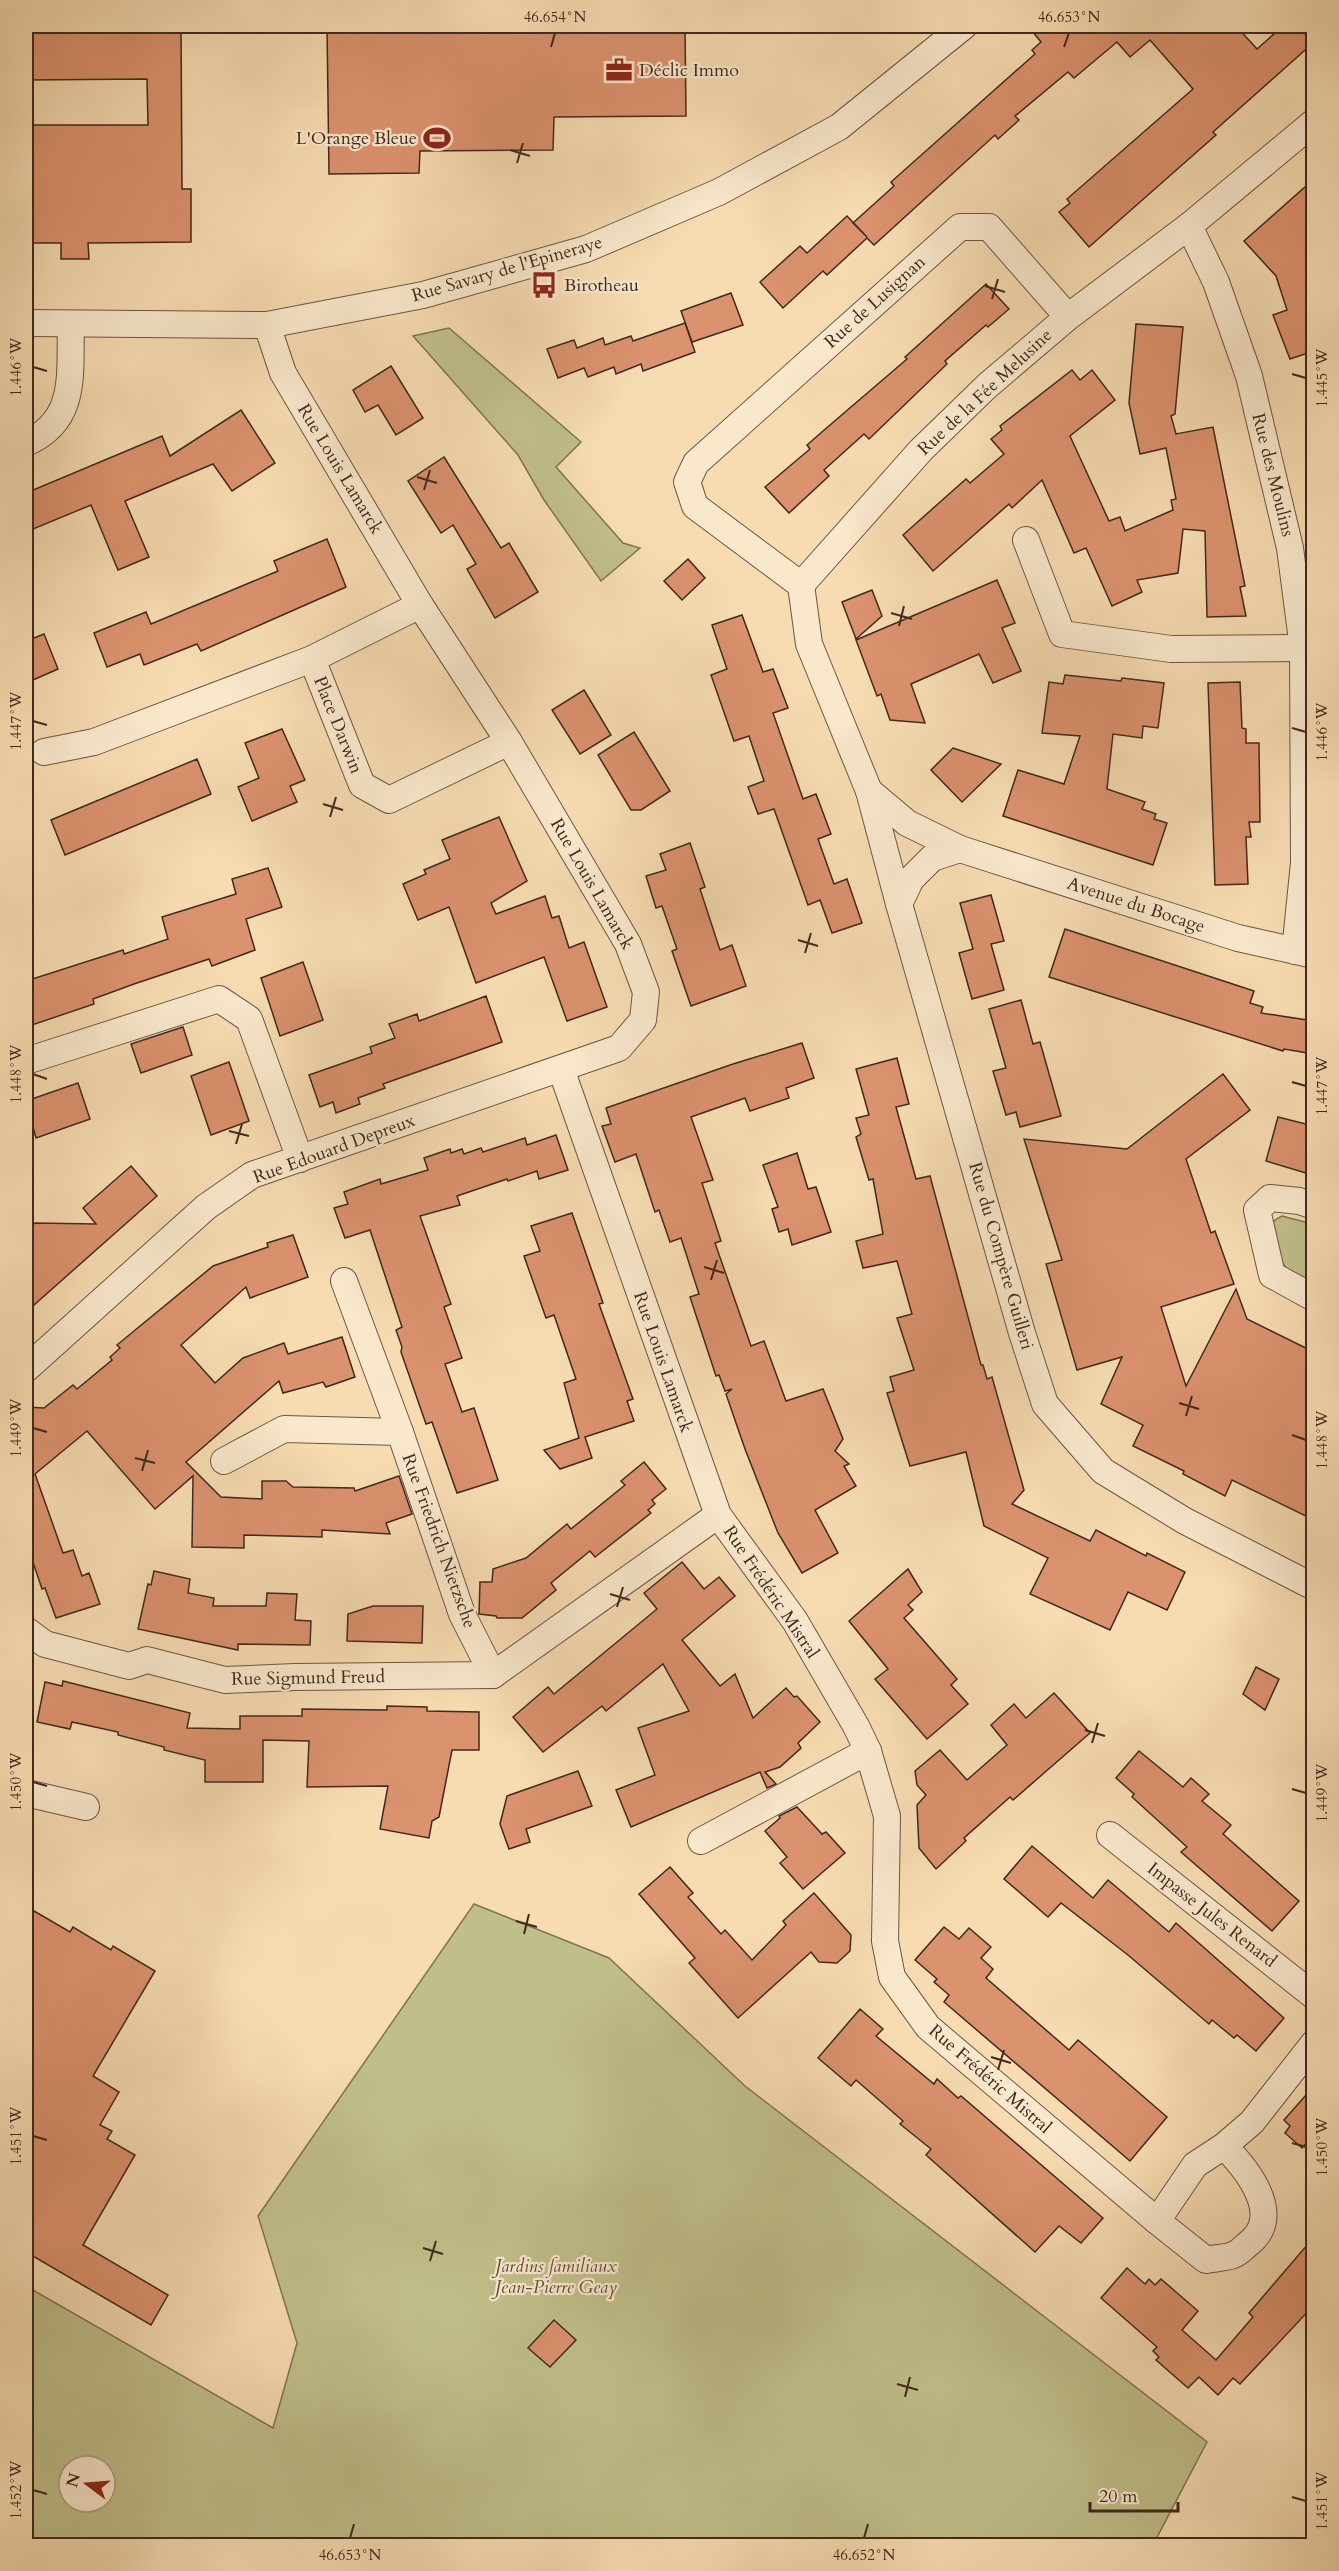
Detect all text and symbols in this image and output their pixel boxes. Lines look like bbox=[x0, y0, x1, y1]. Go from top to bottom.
text: 46.654°N bbox=[524, 7, 587, 27]
text: 46.653°N bbox=[1038, 7, 1101, 27]
office icon: Déclic Immo bbox=[604, 55, 634, 85]
place label: Déclic Immo bbox=[639, 58, 739, 83]
sports icon: L'Orange Bleue bbox=[422, 123, 452, 153]
place label: L'Orange Bleue bbox=[296, 126, 417, 151]
street label: Rue Savary de l'Epineraye bbox=[409, 230, 605, 308]
street label: Rue de Lusignan bbox=[819, 249, 932, 354]
bus stop icon: Birotheau bbox=[529, 270, 559, 300]
place label: Birotheau bbox=[564, 273, 639, 298]
street label: Rue de la Fée Melusine bbox=[912, 323, 1058, 461]
text: 1.446°W bbox=[6, 337, 26, 396]
text: 1.445°W bbox=[1312, 348, 1332, 407]
street label: Rue Louis Lamarck bbox=[291, 399, 389, 539]
street label: Rue des Moulins bbox=[1246, 411, 1300, 539]
street label: Place Darwin bbox=[307, 673, 369, 778]
text: 1.447°W bbox=[6, 691, 26, 750]
text: 1.446°W bbox=[1312, 702, 1332, 761]
street label: Rue Louis Lamarck bbox=[544, 814, 640, 955]
street label: Avenue du Bocage bbox=[1064, 871, 1208, 939]
text: 1.448°W bbox=[6, 1044, 26, 1103]
text: 1.447°W bbox=[1312, 1056, 1332, 1115]
street label: Rue Edouard Depreux bbox=[250, 1108, 418, 1190]
street label: Rue du Compère Guilleri bbox=[962, 1159, 1040, 1353]
street label: Rue Louis Lamarck bbox=[627, 1288, 699, 1436]
text: 1.449°W bbox=[6, 1398, 26, 1457]
text: 1.448°W bbox=[1312, 1410, 1332, 1469]
street label: Rue Friedrich Nietzsche bbox=[396, 1450, 482, 1632]
street label: Rue Frédéric Mistral bbox=[717, 1521, 825, 1664]
street label: Rue Sigmund Freud bbox=[231, 1664, 385, 1692]
text: 1.450°W bbox=[6, 1752, 26, 1811]
text: 1.449°W bbox=[1312, 1763, 1332, 1822]
street label: Impasse Jules Renard bbox=[1142, 1856, 1282, 1974]
street label: Rue Frédéric Mistral bbox=[923, 2019, 1057, 2140]
text: 1.451°W bbox=[6, 2106, 26, 2165]
text: 1.450°W bbox=[1312, 2117, 1332, 2176]
park label: Jardins familiaux Jean-Pierre Geay bbox=[491, 2254, 617, 2300]
north arrow bbox=[57, 2454, 117, 2514]
text: 1.452°W bbox=[6, 2460, 26, 2519]
text: N bbox=[61, 2470, 86, 2490]
text: 1.451°W bbox=[1312, 2471, 1332, 2530]
scale bar bbox=[1090, 2475, 1178, 2513]
text: 20 m bbox=[1099, 2484, 1138, 2509]
text: 46.653°N bbox=[319, 2545, 382, 2565]
text: 46.652°N bbox=[833, 2545, 896, 2565]

